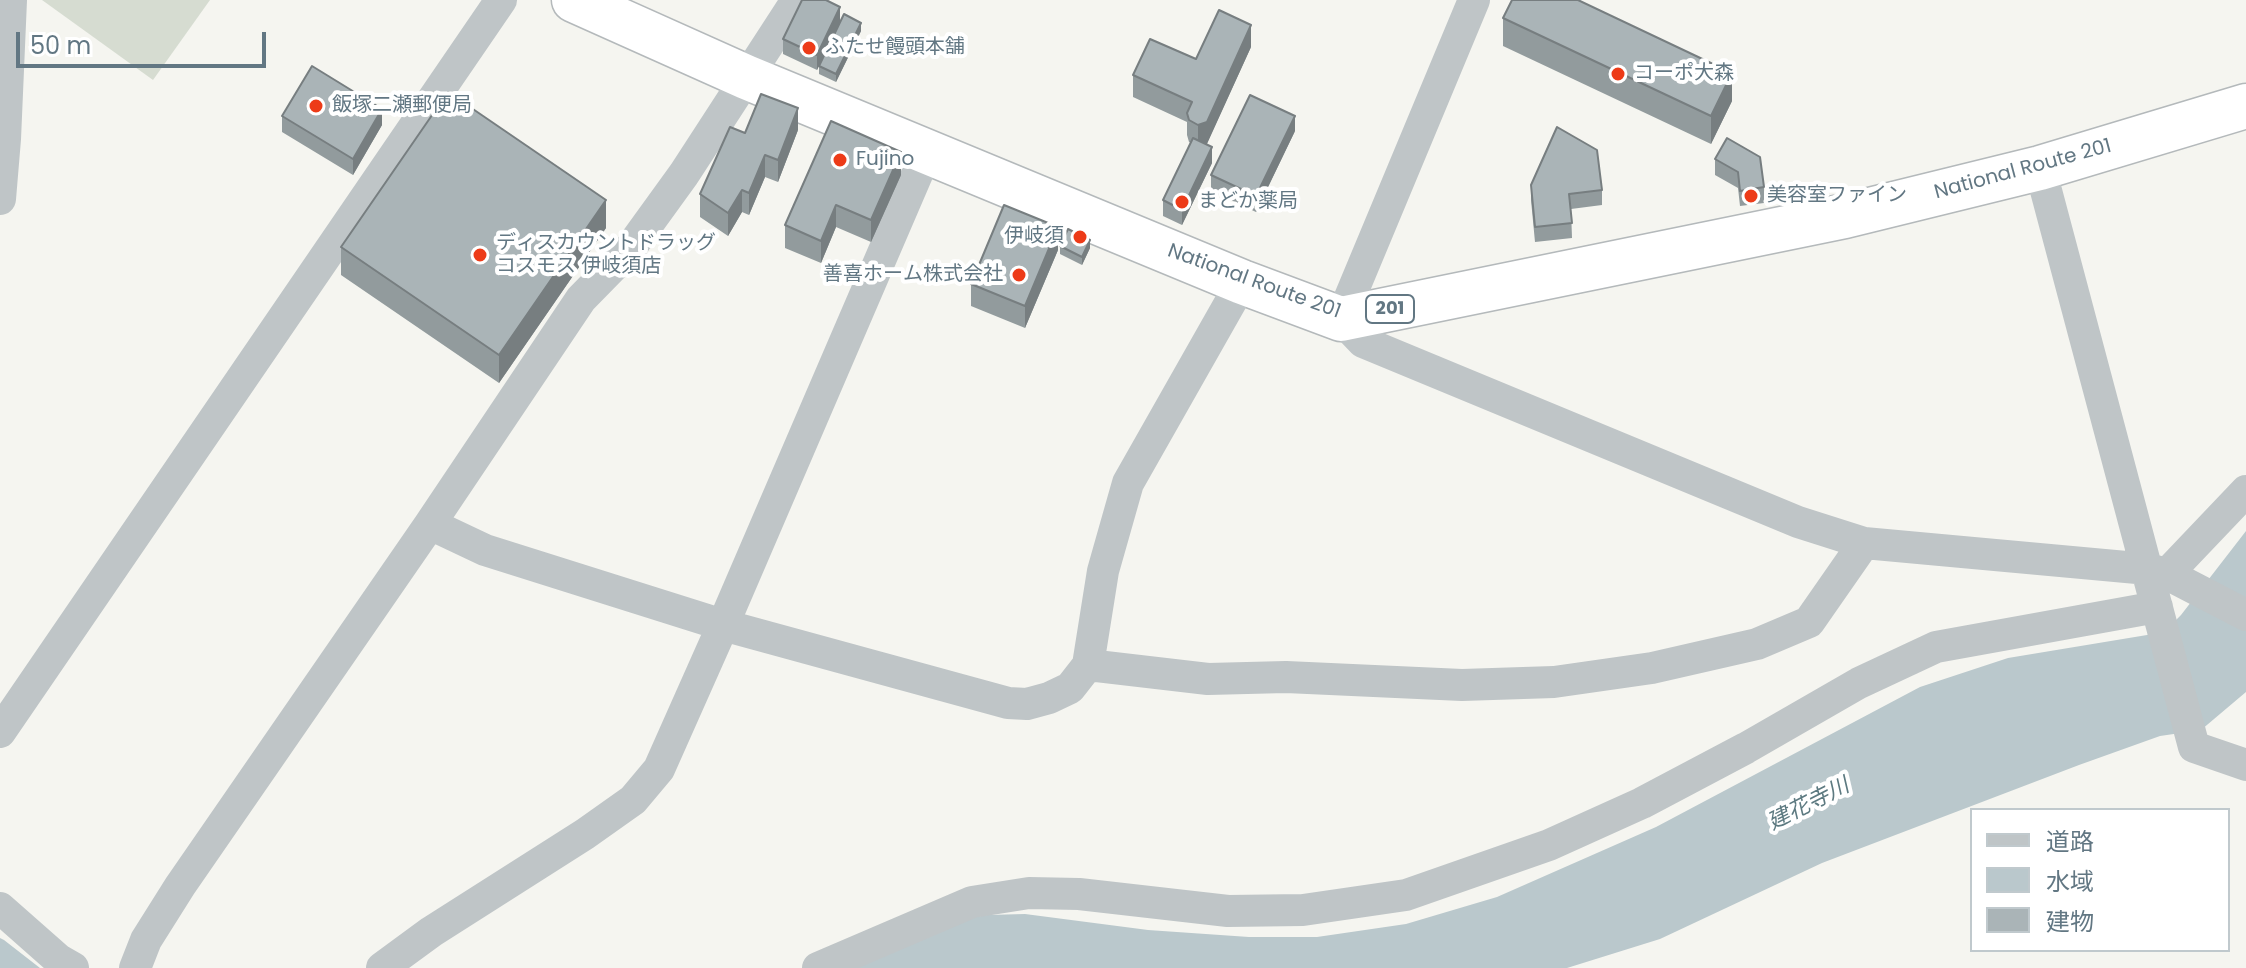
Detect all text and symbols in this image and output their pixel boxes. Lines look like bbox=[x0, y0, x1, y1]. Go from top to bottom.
scale bar bbox=[20, 16, 270, 66]
text: 50 m bbox=[30, 29, 91, 62]
place label: ふたせ饅頭本舗 bbox=[825, 36, 965, 60]
marker: ふたせ饅頭本舗 bbox=[800, 39, 818, 57]
place label: コーポ大森 bbox=[1634, 62, 1734, 86]
marker: コーポ大森 bbox=[1609, 65, 1627, 83]
place label: 飯塚二瀬郵便局 bbox=[332, 94, 472, 118]
marker: 飯塚二瀬郵便局 bbox=[307, 97, 325, 115]
street label: National Route 201 bbox=[1932, 135, 2114, 205]
place label: Fujino bbox=[856, 148, 914, 172]
marker: Fujino bbox=[831, 151, 849, 169]
place label: 美容室ファイン bbox=[1767, 184, 1907, 208]
marker: 美容室ファイン bbox=[1742, 187, 1760, 205]
place label: まどか薬局 bbox=[1198, 190, 1298, 214]
marker: まどか薬局 bbox=[1173, 193, 1191, 211]
place label: 伊岐須 bbox=[1004, 225, 1064, 249]
marker: 伊岐須 bbox=[1071, 228, 1089, 246]
place label: ディスカウントドラッグ コスモス 伊岐須店 bbox=[496, 232, 716, 279]
street label: National Route 201 bbox=[1164, 240, 1344, 324]
marker: ディスカウントドラッグ コスモス 伊岐須店 bbox=[471, 246, 489, 264]
place label: 善喜ホーム株式会社 bbox=[823, 263, 1003, 287]
marker: 善喜ホーム株式会社 bbox=[1010, 266, 1028, 284]
road number: 201 bbox=[1366, 295, 1414, 323]
water label: 建花寺川 bbox=[1764, 773, 1854, 837]
legend bbox=[1970, 808, 2230, 952]
text: 道路 bbox=[2046, 825, 2094, 858]
text: 水域 bbox=[2046, 865, 2094, 898]
text: 建物 bbox=[2046, 905, 2094, 938]

